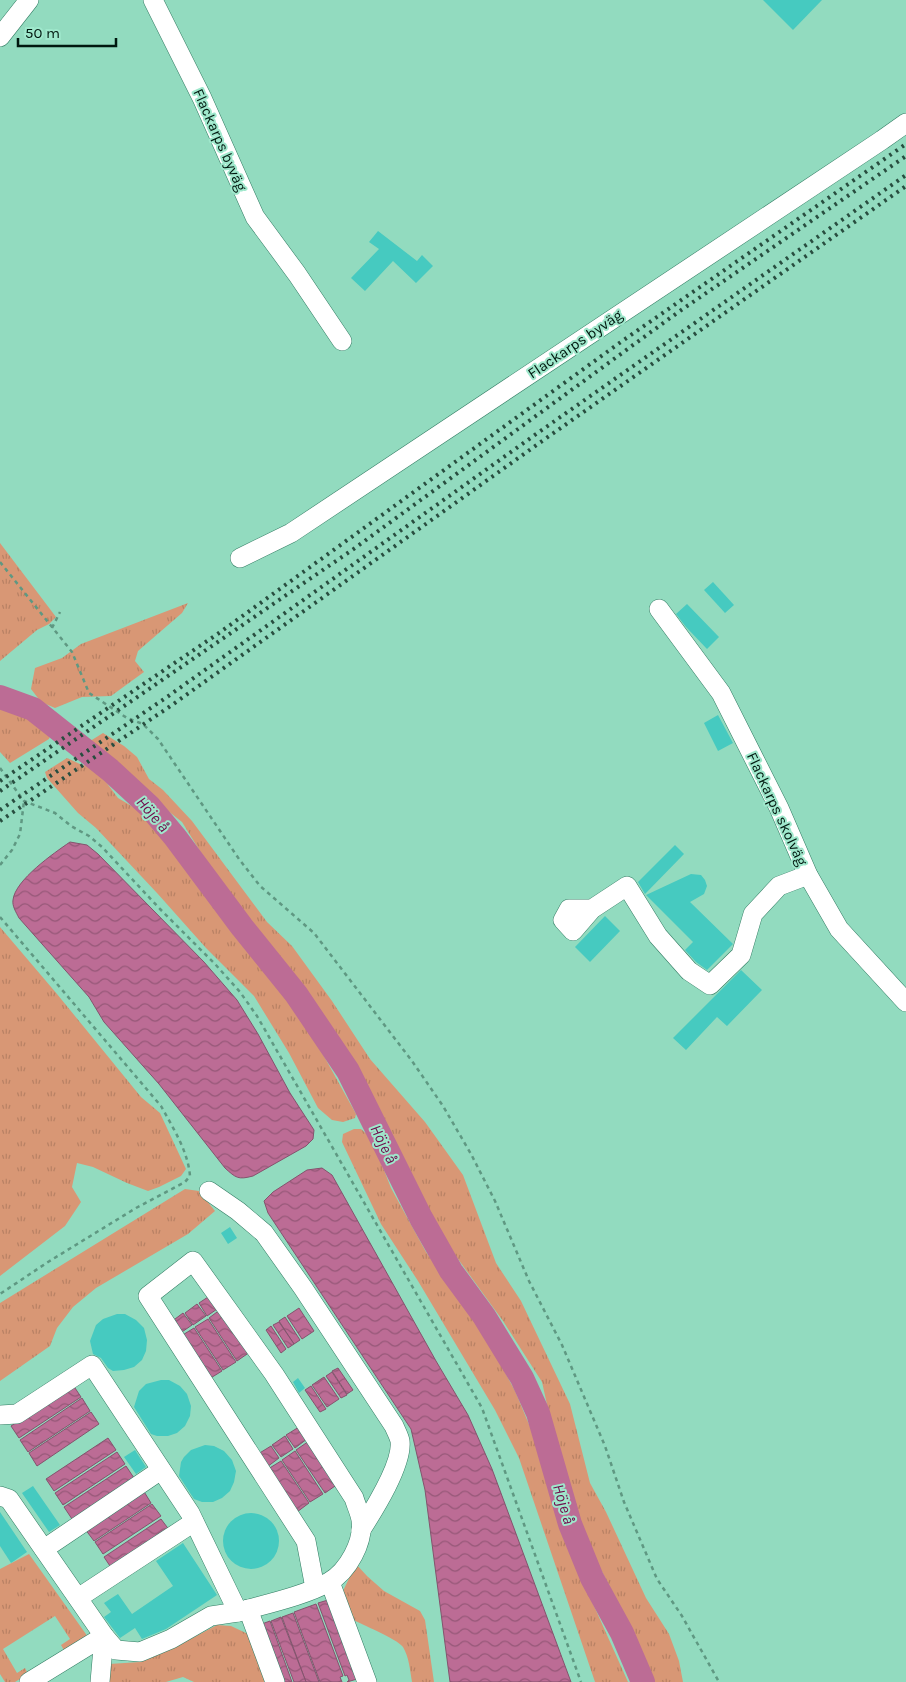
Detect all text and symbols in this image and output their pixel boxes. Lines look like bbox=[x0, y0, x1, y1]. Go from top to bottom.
scale bar bbox=[18, 15, 115, 47]
text: 50 m bbox=[25, 24, 60, 42]
street label: Flackarps byväg bbox=[189, 86, 251, 195]
street label: Flackarps byväg bbox=[524, 305, 626, 382]
street label: Flackarps skolväg bbox=[743, 749, 811, 869]
water label: Höje å bbox=[132, 792, 174, 836]
water label: Höje å bbox=[366, 1121, 402, 1167]
water label: Höje å bbox=[549, 1482, 579, 1526]

